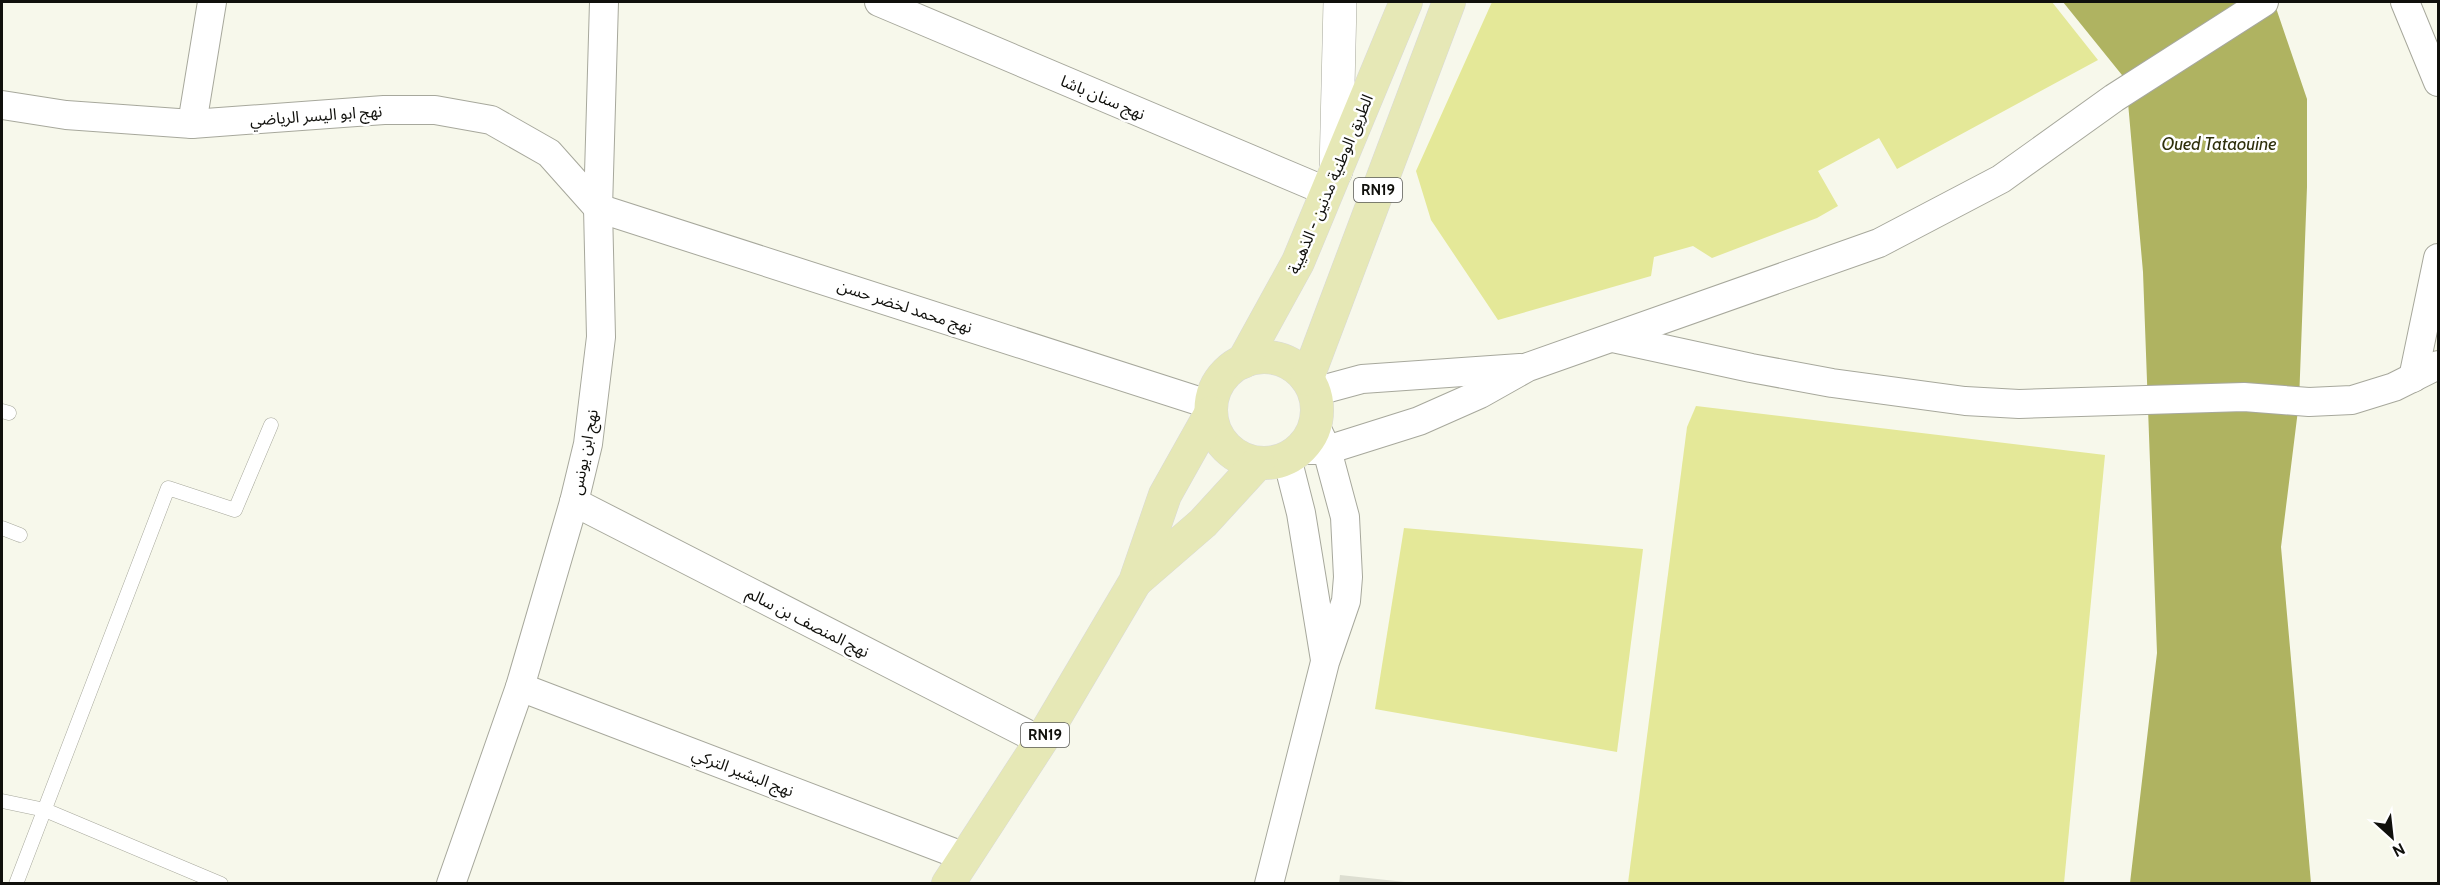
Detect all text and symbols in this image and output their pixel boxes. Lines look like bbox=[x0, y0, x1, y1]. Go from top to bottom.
street label: نهج سنان باشا bbox=[1057, 71, 1148, 127]
street label: الطريق الوطنية مدنين - الذهيبة bbox=[1284, 91, 1378, 277]
street label: نهج ابو اليسر الرياضي bbox=[249, 101, 383, 133]
water label: Oued Tataouine bbox=[2161, 133, 2277, 155]
road number: RN19 bbox=[1354, 178, 1402, 202]
street label: نهج محمد لخضر حسن bbox=[834, 276, 975, 340]
street label: نهج ابن يونس bbox=[567, 408, 605, 497]
street label: نهج المنصف بن سالم bbox=[742, 583, 872, 664]
road number: RN19 bbox=[1021, 723, 1069, 747]
street label: نهج البشير التركي bbox=[688, 744, 796, 803]
north arrow bbox=[2362, 807, 2422, 867]
text: N bbox=[2389, 839, 2408, 861]

